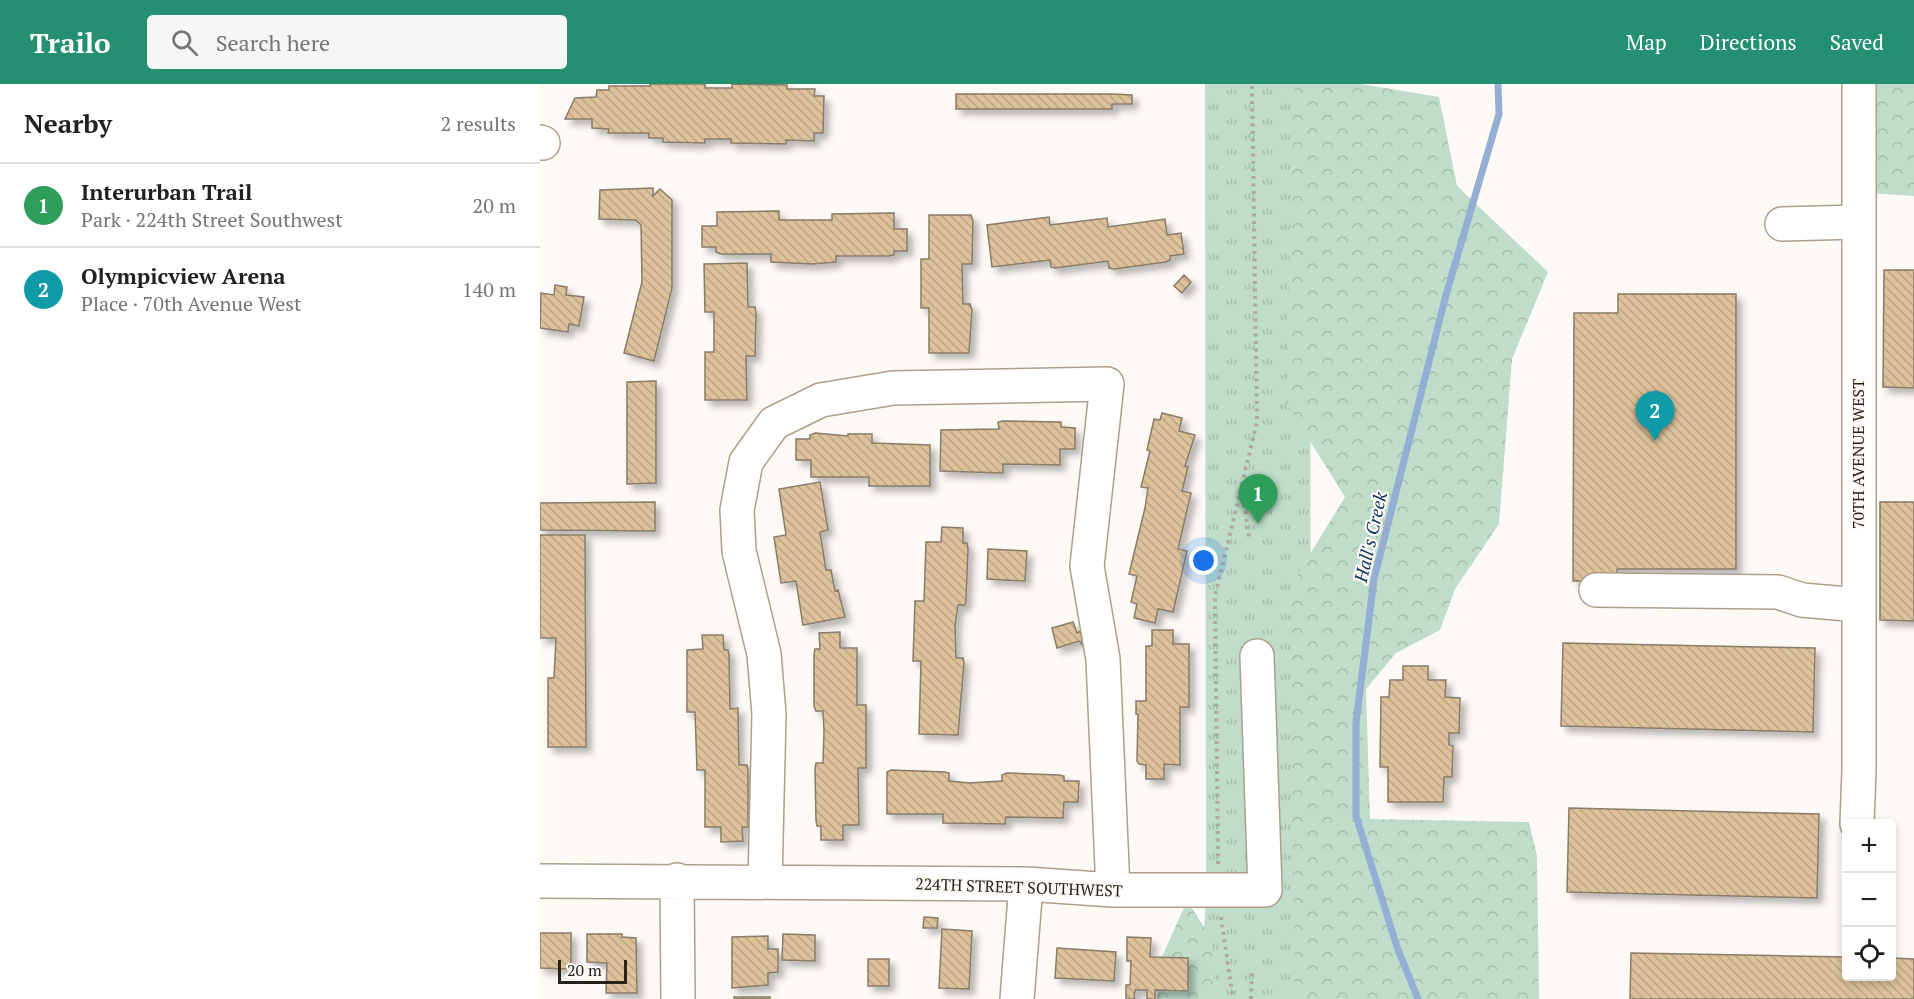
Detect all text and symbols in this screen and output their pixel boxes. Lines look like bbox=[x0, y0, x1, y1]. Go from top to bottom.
search box bbox=[147, 15, 567, 69]
text: Trailo bbox=[30, 24, 111, 61]
icon: search bbox=[168, 26, 201, 59]
text: Search here bbox=[216, 28, 330, 57]
text: Map bbox=[1626, 28, 1667, 56]
text: Directions bbox=[1700, 28, 1797, 56]
text: Saved bbox=[1830, 28, 1884, 56]
text: Nearby bbox=[24, 106, 112, 140]
text: 2 results bbox=[441, 110, 516, 137]
text: Interurban Trail bbox=[81, 177, 252, 206]
text: 1 bbox=[38, 192, 49, 219]
text: 20 m bbox=[473, 192, 516, 219]
text: Park · 224th Street Southwest bbox=[81, 206, 343, 233]
text: Olympicview Arena bbox=[81, 261, 286, 290]
text: 2 bbox=[38, 276, 49, 303]
text: 140 m bbox=[462, 276, 516, 303]
text: Place · 70th Avenue West bbox=[81, 290, 301, 317]
street label: 70TH AVENUE WEST bbox=[1847, 379, 1869, 529]
pin: 2 bbox=[1636, 392, 1674, 441]
pin: 1 bbox=[1238, 474, 1278, 524]
water label: Hall's Creek bbox=[1348, 489, 1392, 585]
your location bbox=[1189, 546, 1218, 575]
map controls bbox=[1842, 819, 1896, 981]
button: + bbox=[1842, 819, 1896, 873]
street label: 224TH STREET SOUTHWEST bbox=[915, 872, 1123, 902]
button: − bbox=[1842, 873, 1896, 927]
button: locate bbox=[1842, 927, 1896, 981]
scale bar bbox=[558, 957, 627, 984]
text: 20 m bbox=[567, 959, 602, 981]

